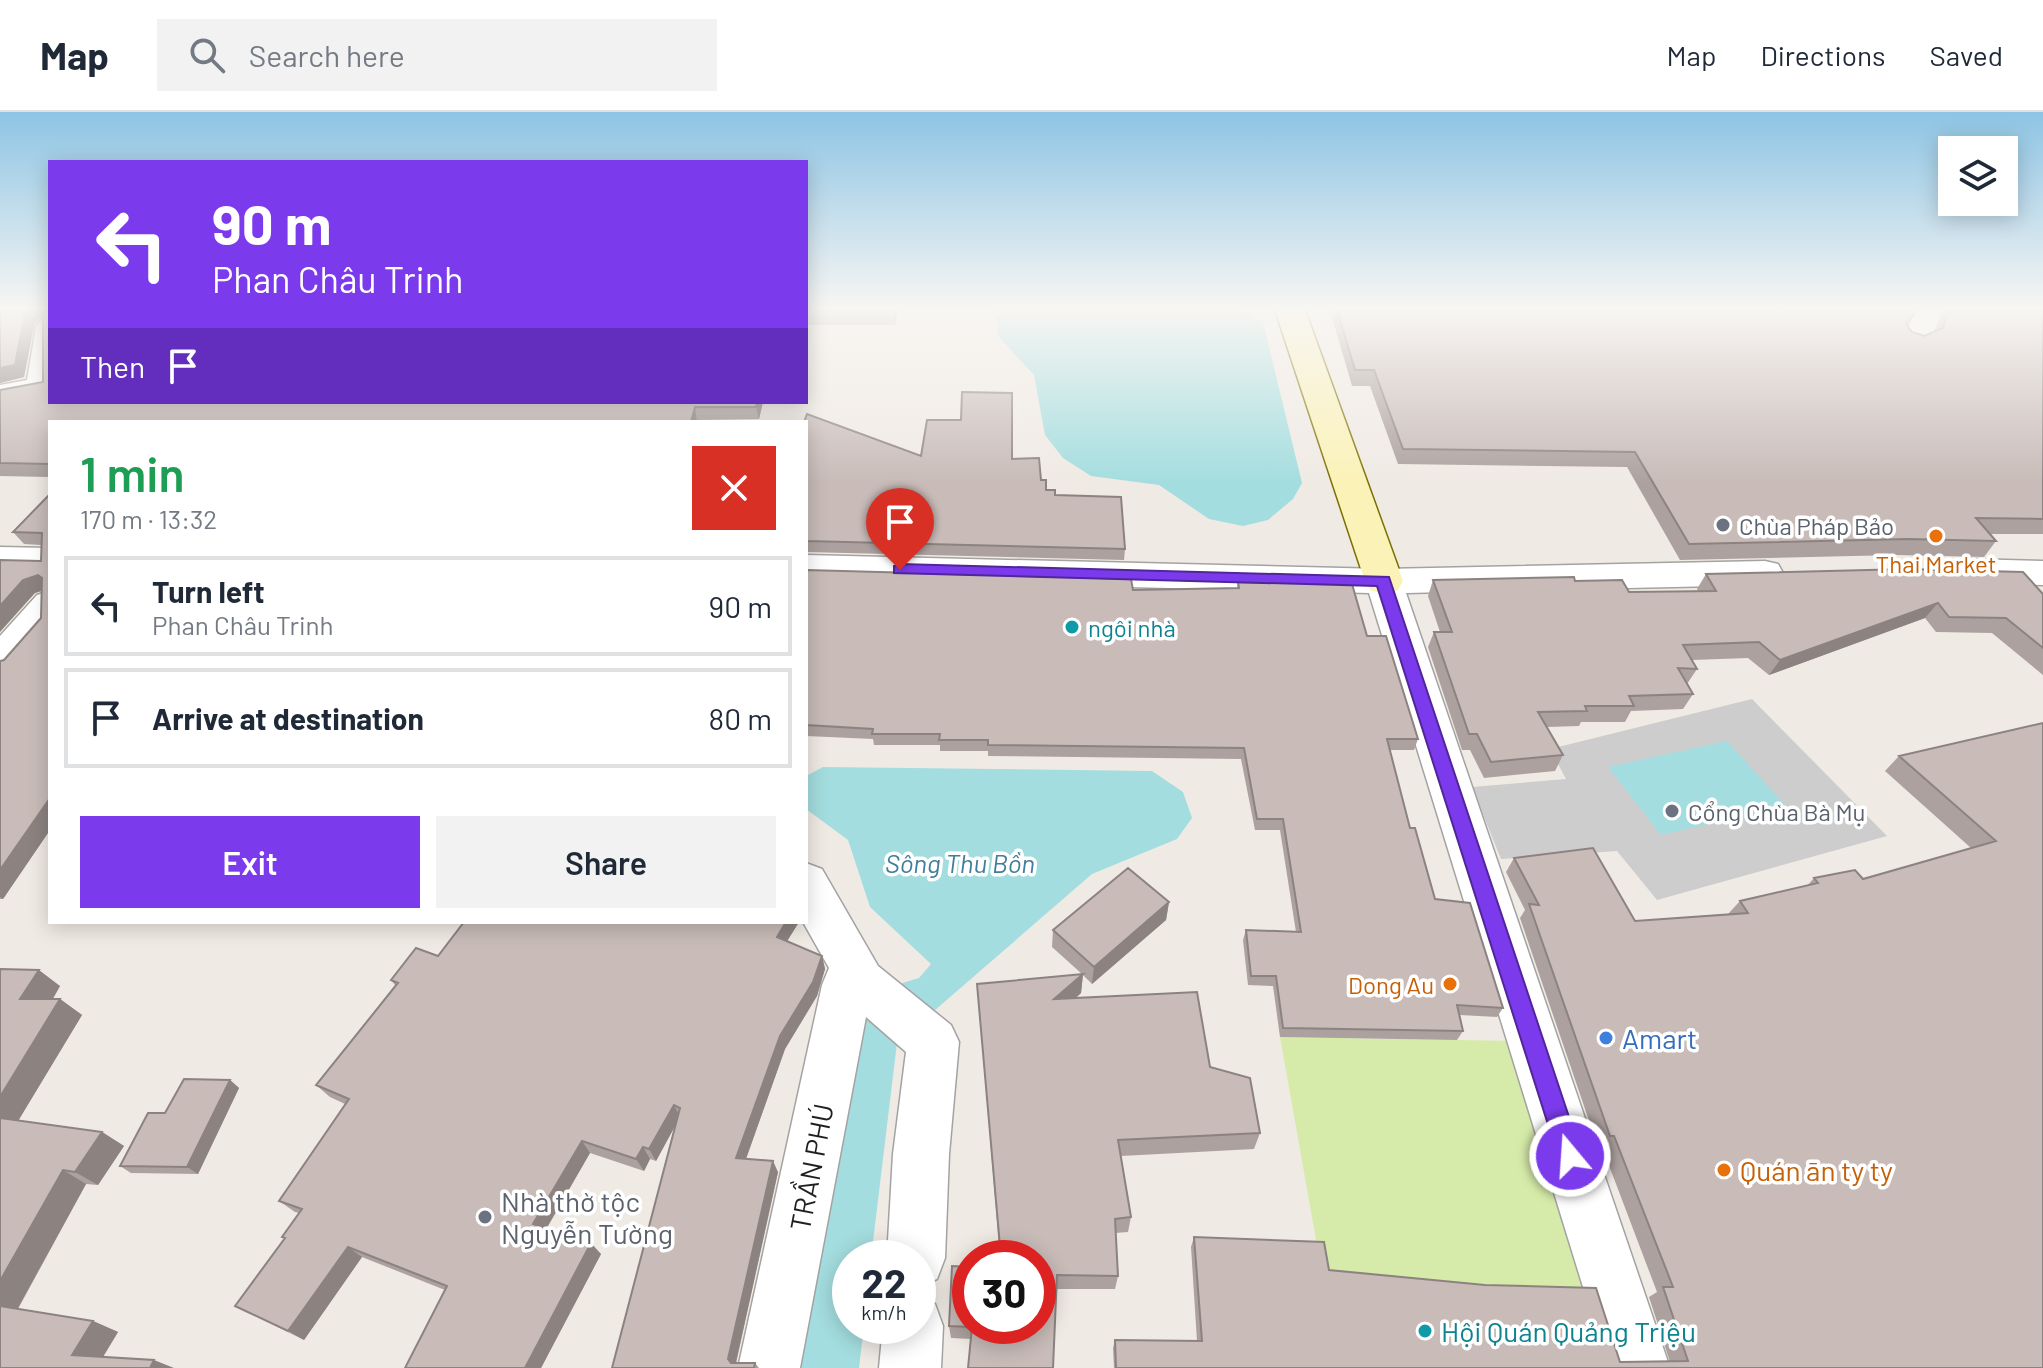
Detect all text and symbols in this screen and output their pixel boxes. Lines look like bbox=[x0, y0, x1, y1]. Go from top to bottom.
search box bbox=[157, 19, 717, 91]
text: Map bbox=[40, 32, 109, 78]
icon: search bbox=[185, 33, 229, 77]
text: Search here bbox=[249, 37, 405, 73]
text: Map bbox=[1667, 38, 1716, 72]
text: Directions bbox=[1760, 38, 1886, 72]
text: Saved bbox=[1930, 38, 2003, 72]
map controls bbox=[1938, 136, 2018, 216]
button: layers bbox=[1938, 136, 2018, 216]
text: 90 m bbox=[212, 189, 332, 256]
icon: left bbox=[80, 192, 184, 296]
text: Phan Châu Trinh bbox=[212, 257, 463, 300]
icon: arrive bbox=[161, 344, 205, 388]
text: Then bbox=[80, 348, 145, 384]
text: 1 min bbox=[80, 444, 185, 502]
button: close bbox=[692, 446, 776, 530]
pin bbox=[866, 488, 934, 570]
icon: arrive bbox=[878, 500, 922, 544]
text: 170 m · 13:32 bbox=[80, 503, 217, 534]
place label: Chùa Pháp Bảo bbox=[1739, 511, 1894, 540]
marker: Chùa Pháp Bảo bbox=[1714, 516, 1732, 534]
marker: Thai Market bbox=[1927, 527, 1945, 545]
place label: Thai Market bbox=[1876, 549, 1996, 578]
text: Turn left bbox=[152, 573, 265, 609]
icon: left bbox=[84, 584, 128, 628]
text: 90 m bbox=[709, 588, 772, 624]
text: Phan Châu Trinh bbox=[152, 609, 334, 640]
place label: ngôi nhà bbox=[1088, 613, 1176, 642]
marker: ngôi nhà bbox=[1063, 618, 1081, 636]
icon: arrive bbox=[84, 696, 128, 740]
text: Arrive at destination bbox=[152, 700, 424, 736]
text: 80 m bbox=[709, 700, 772, 736]
place label: Cổng Chùa Bà Mụ bbox=[1688, 797, 1866, 826]
marker: Cổng Chùa Bà Mụ bbox=[1663, 802, 1681, 820]
button: Exit bbox=[80, 816, 420, 908]
button: Share bbox=[436, 816, 776, 908]
water label: Sông Thu Bồn bbox=[885, 847, 1035, 878]
place label: Dong Au bbox=[1348, 970, 1434, 999]
marker: Dong Au bbox=[1441, 975, 1459, 993]
place label: Amart bbox=[1622, 1021, 1697, 1055]
marker: Amart bbox=[1597, 1029, 1615, 1047]
street label: TRẦN PHÚ bbox=[782, 1101, 840, 1233]
position arrow bbox=[1528, 1114, 1612, 1198]
place label: Quán ān ty ty bbox=[1740, 1153, 1893, 1187]
marker: Quán ān ty ty bbox=[1715, 1161, 1733, 1179]
place label: Nhà thờ tộc Nguyễn Tường bbox=[501, 1184, 673, 1250]
marker: Nhà thờ tộc Nguyễn Tường bbox=[476, 1208, 494, 1226]
speed limit sign: 30 bbox=[952, 1240, 1056, 1344]
text: 22 bbox=[862, 1258, 906, 1306]
text: km/h bbox=[861, 1300, 907, 1324]
place label: Hội Quán Quảng Triệu bbox=[1441, 1314, 1696, 1348]
marker: Hội Quán Quảng Triệu bbox=[1416, 1322, 1434, 1340]

